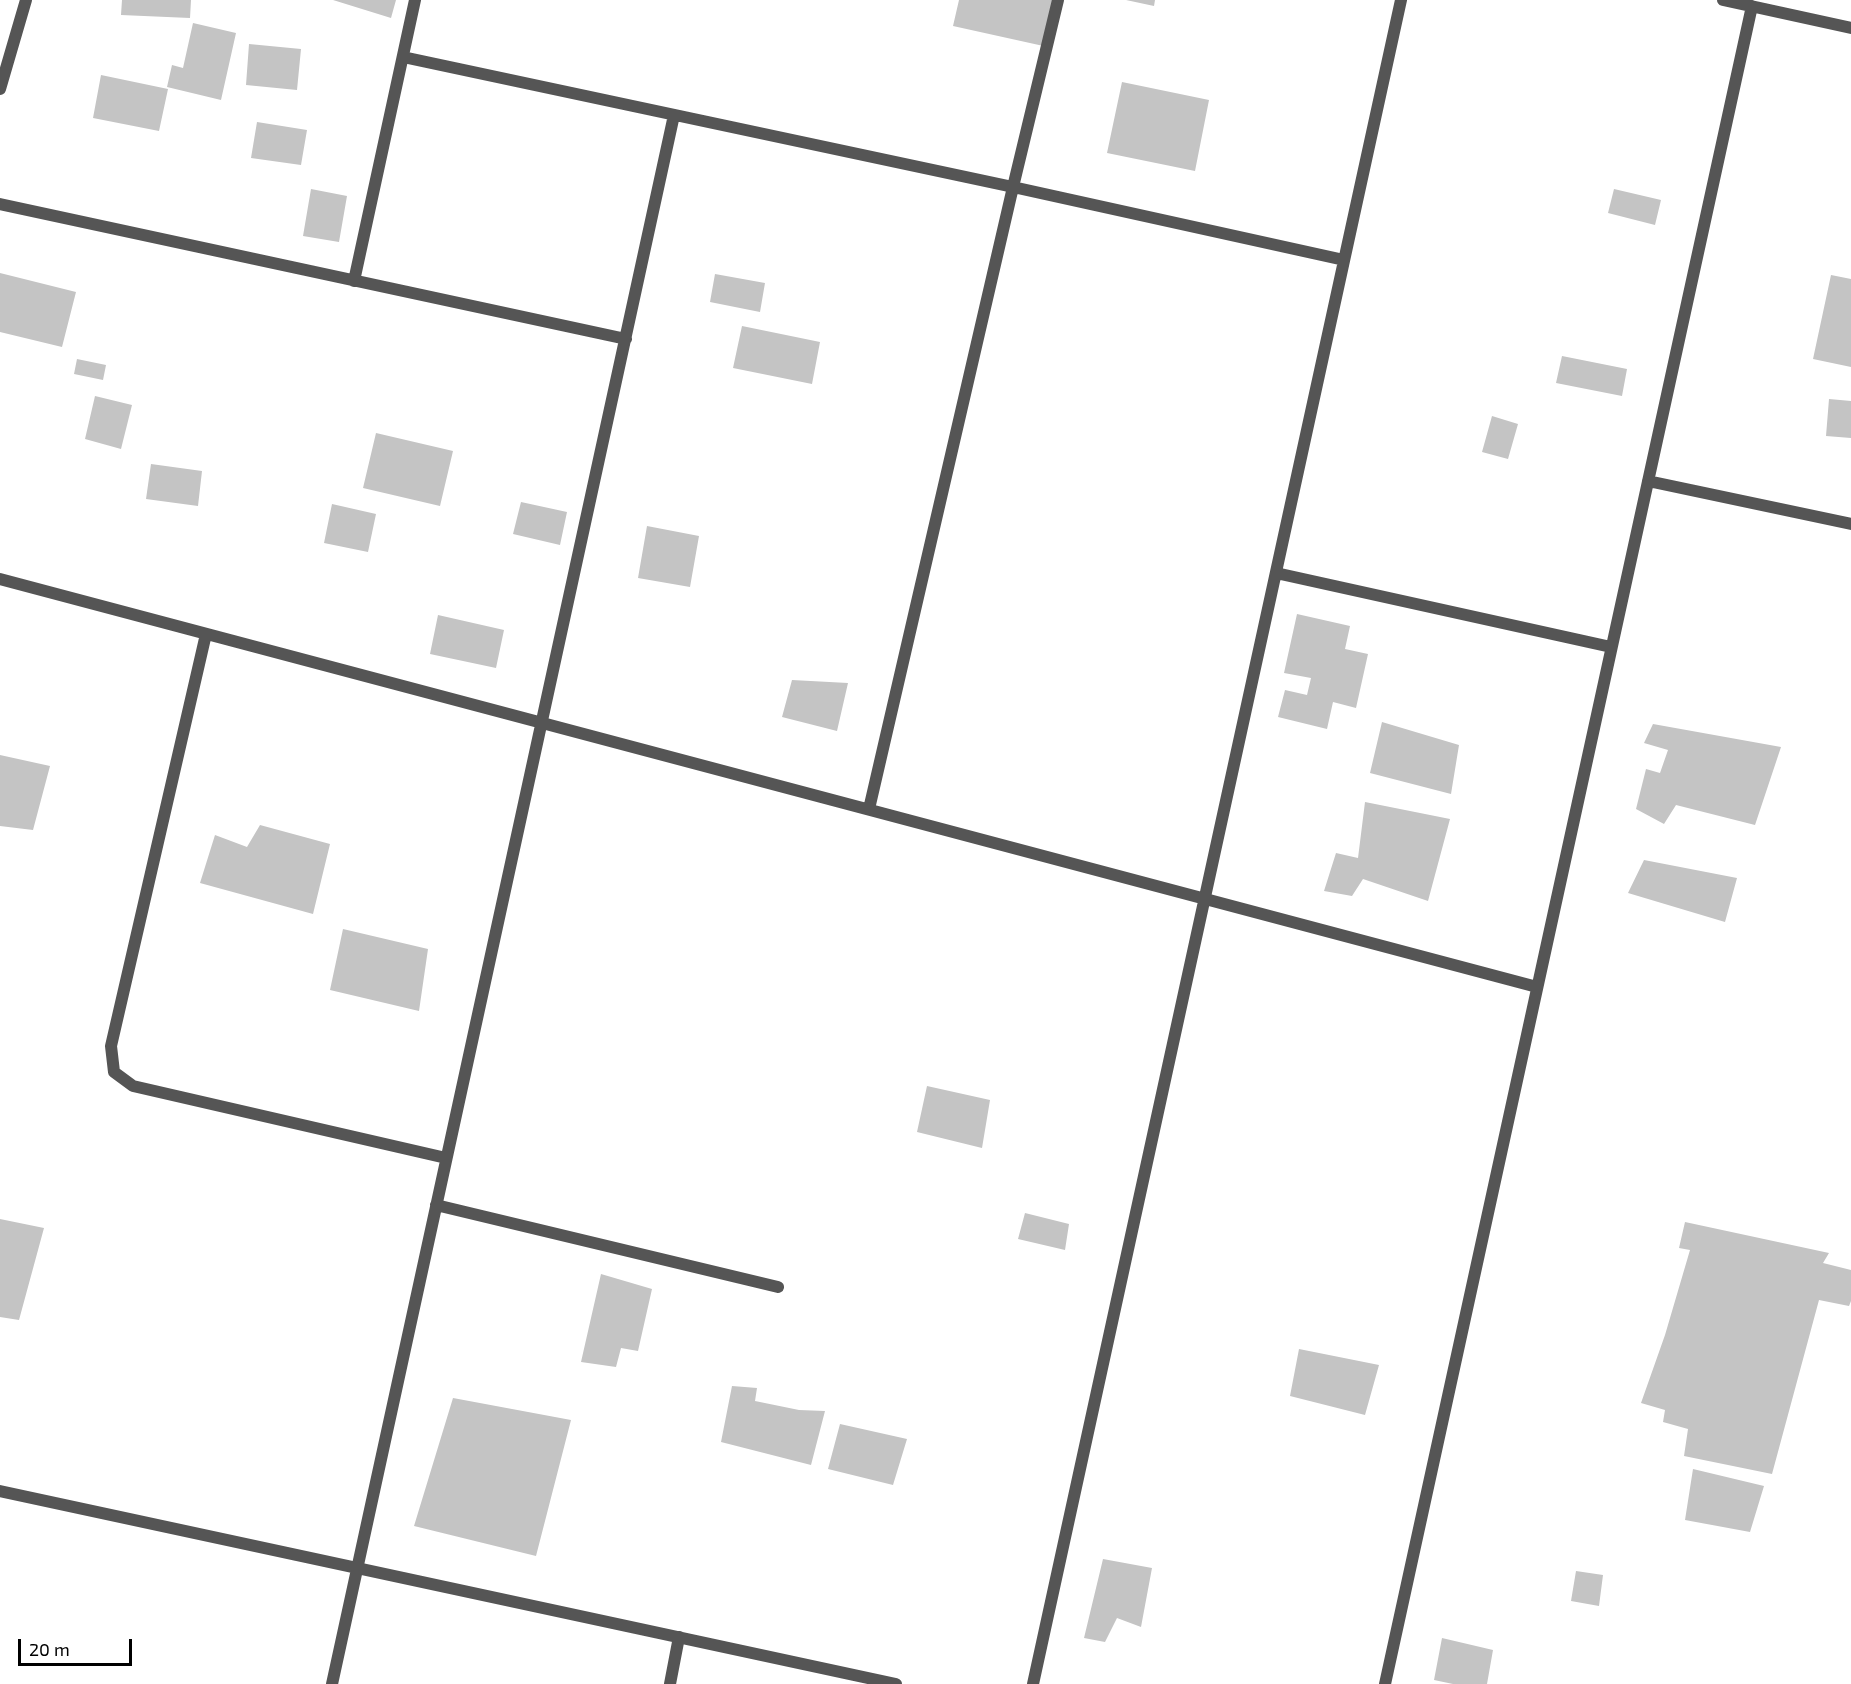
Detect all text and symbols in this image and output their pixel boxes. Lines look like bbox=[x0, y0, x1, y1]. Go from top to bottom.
scale bar bbox=[21, 1627, 135, 1665]
text: 20 m bbox=[29, 1638, 70, 1660]

